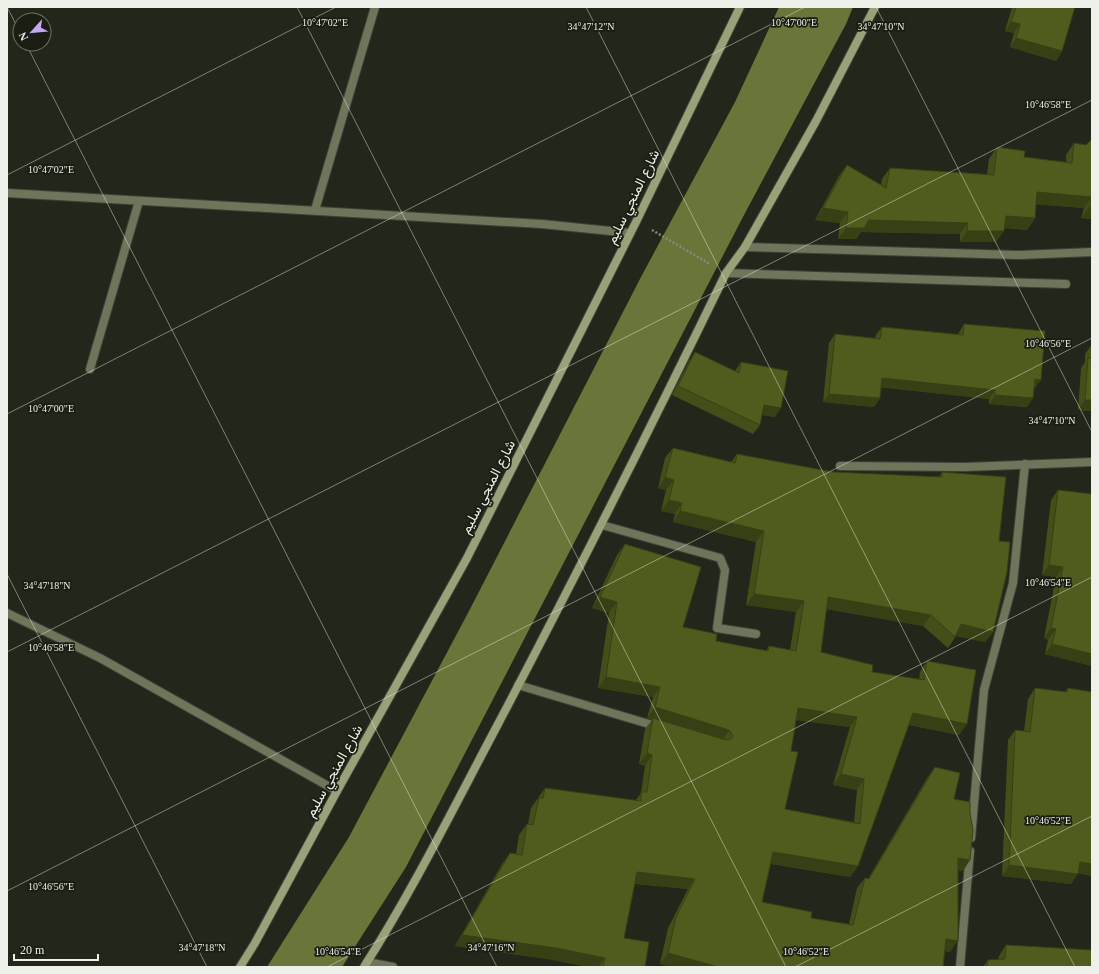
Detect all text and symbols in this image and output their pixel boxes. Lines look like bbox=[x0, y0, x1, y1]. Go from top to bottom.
north arrow bbox=[12, 12, 52, 52]
text: 10°47'02"E bbox=[302, 17, 348, 28]
text: 10°47'00"E bbox=[771, 17, 817, 28]
text: 34°47'12"N bbox=[567, 21, 615, 32]
text: 34°47'10"N bbox=[857, 21, 905, 32]
text: N bbox=[16, 30, 30, 43]
text: 10°46'58"E bbox=[1025, 99, 1071, 110]
street label: شارع المنجي سليم bbox=[604, 147, 666, 248]
text: 10°47'02"E bbox=[28, 164, 74, 175]
text: 10°46'56"E bbox=[1025, 338, 1071, 349]
text: 10°47'00"E bbox=[28, 403, 74, 414]
text: 34°47'10"N bbox=[1028, 415, 1076, 426]
street label: شارع المنجي سليم bbox=[458, 438, 522, 538]
text: 10°46'54"E bbox=[1025, 577, 1071, 588]
text: 34°47'18"N bbox=[23, 580, 71, 591]
text: 10°46'58"E bbox=[28, 642, 74, 653]
street label: شارع المنجي سليم bbox=[302, 722, 369, 822]
text: 10°46'52"E bbox=[1025, 815, 1071, 826]
text: 10°46'56"E bbox=[28, 881, 74, 892]
scale bar bbox=[14, 936, 98, 962]
text: 34°47'18"N bbox=[178, 942, 226, 953]
text: 34°47'16"N bbox=[467, 942, 515, 953]
text: 20 m bbox=[20, 943, 45, 957]
text: 10°46'54"E bbox=[315, 946, 361, 957]
text: 10°46'52"E bbox=[783, 946, 829, 957]

